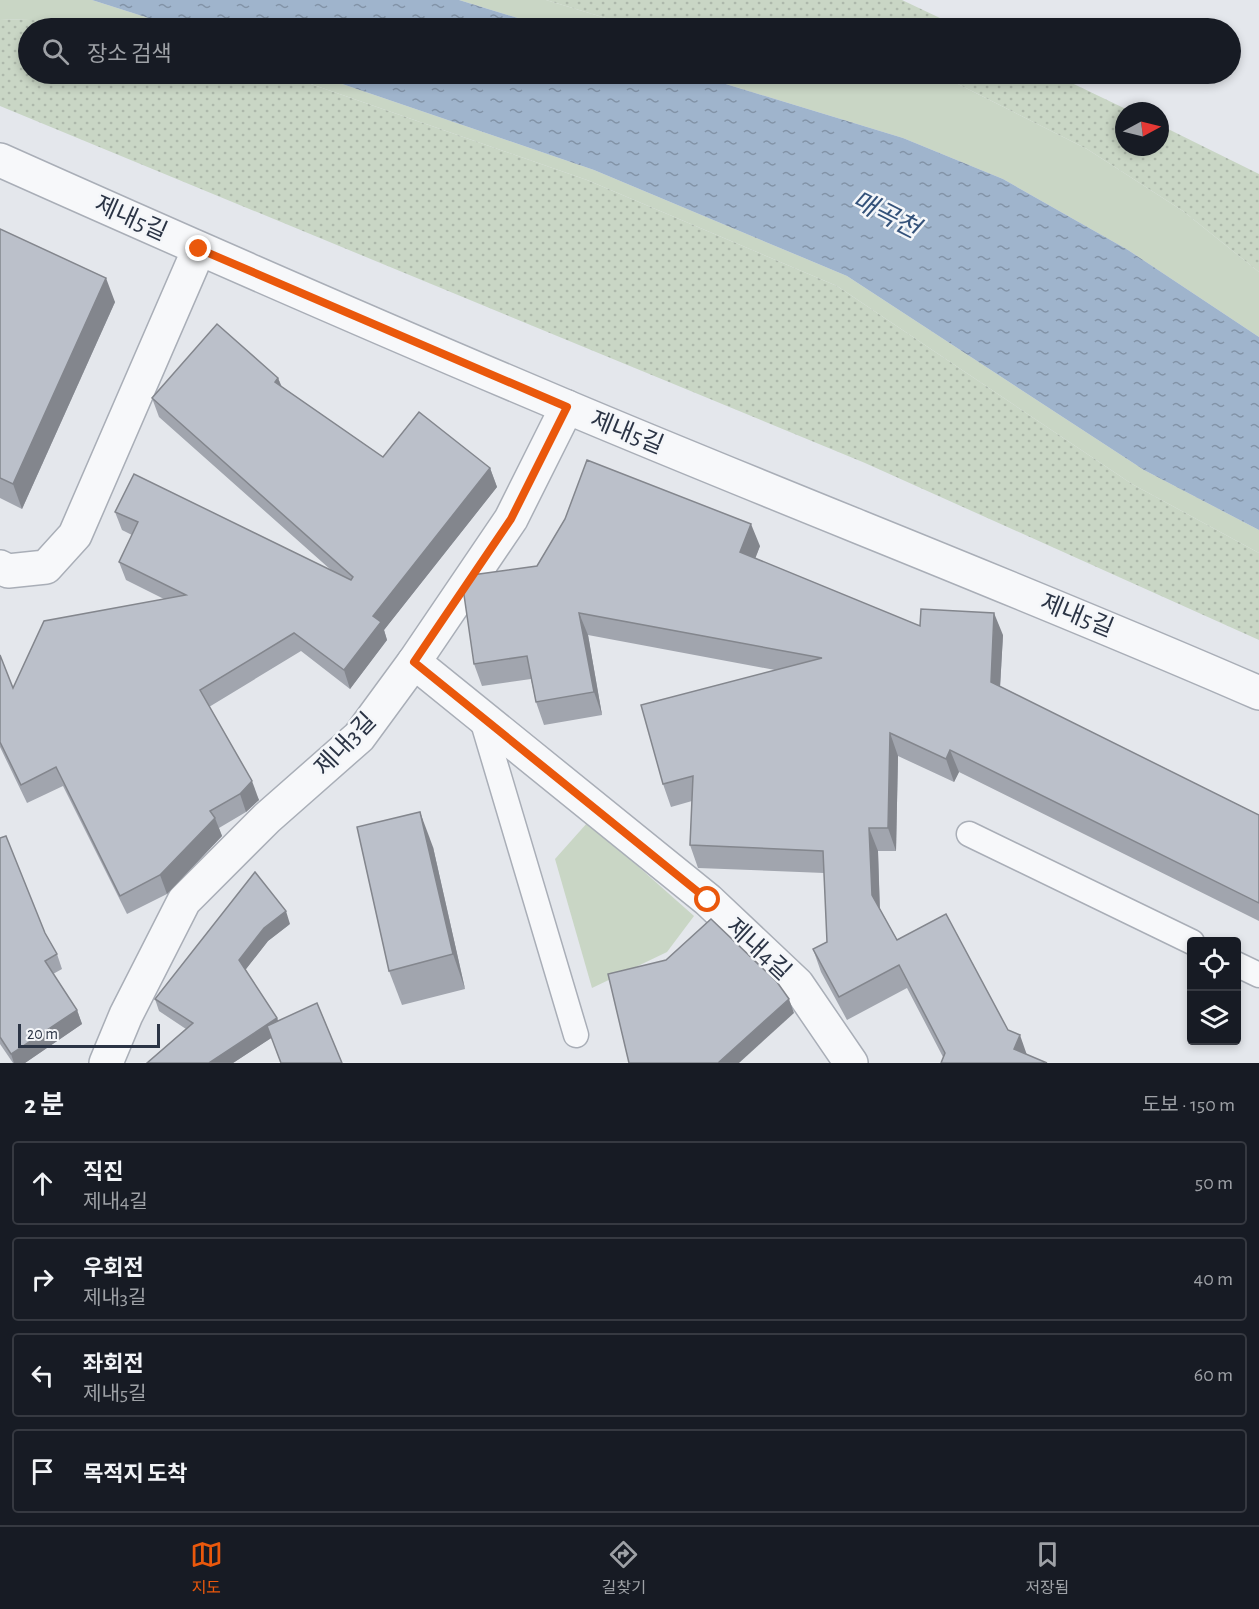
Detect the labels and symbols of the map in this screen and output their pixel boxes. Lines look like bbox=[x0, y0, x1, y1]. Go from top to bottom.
north arrow bbox=[1115, 102, 1169, 156]
water label: 매곡천 bbox=[848, 186, 927, 244]
street label: 제내5길 bbox=[91, 192, 171, 245]
route end bbox=[185, 235, 211, 261]
street label: 제내5길 bbox=[587, 407, 667, 458]
street label: 제내5길 bbox=[1037, 590, 1117, 641]
street label: 제내3길 bbox=[310, 708, 381, 780]
route start bbox=[694, 886, 720, 912]
street label: 제내4길 bbox=[722, 914, 796, 985]
scale bar bbox=[18, 1021, 160, 1048]

